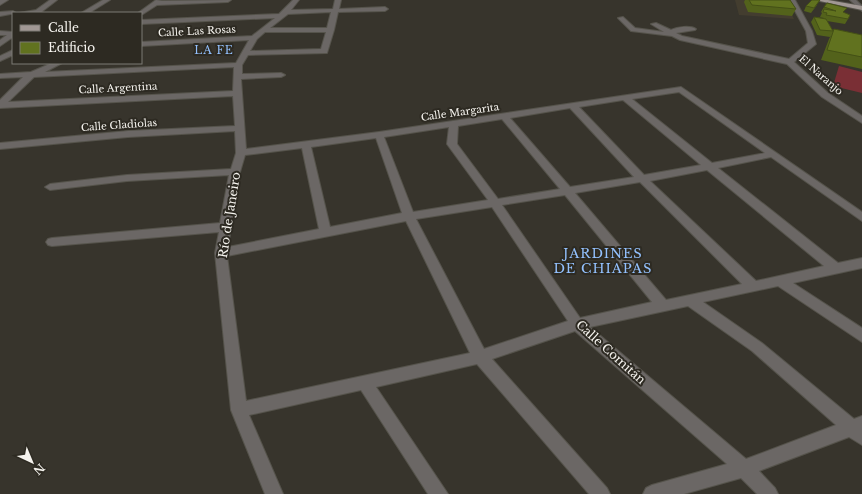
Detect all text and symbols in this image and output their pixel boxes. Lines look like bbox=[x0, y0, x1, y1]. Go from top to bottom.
legend bbox=[12, 12, 142, 64]
text: Calle bbox=[48, 20, 79, 35]
street label: Calle Las Rosas bbox=[158, 22, 237, 40]
text: Edificio bbox=[48, 40, 95, 55]
district label: LA FE bbox=[194, 43, 234, 57]
street label: El Naranjo bbox=[796, 52, 846, 98]
street label: Calle Argentina bbox=[78, 79, 158, 97]
street label: Calle Margarita bbox=[420, 100, 500, 124]
street label: Calle Gladiolas bbox=[81, 116, 158, 134]
street label: Río de Janeiro bbox=[215, 171, 243, 259]
district label: JARDINES DE CHIAPAS bbox=[554, 245, 652, 277]
street label: Calle Comitán bbox=[573, 317, 649, 387]
north arrow bbox=[12, 442, 52, 482]
text: N bbox=[30, 461, 48, 478]

